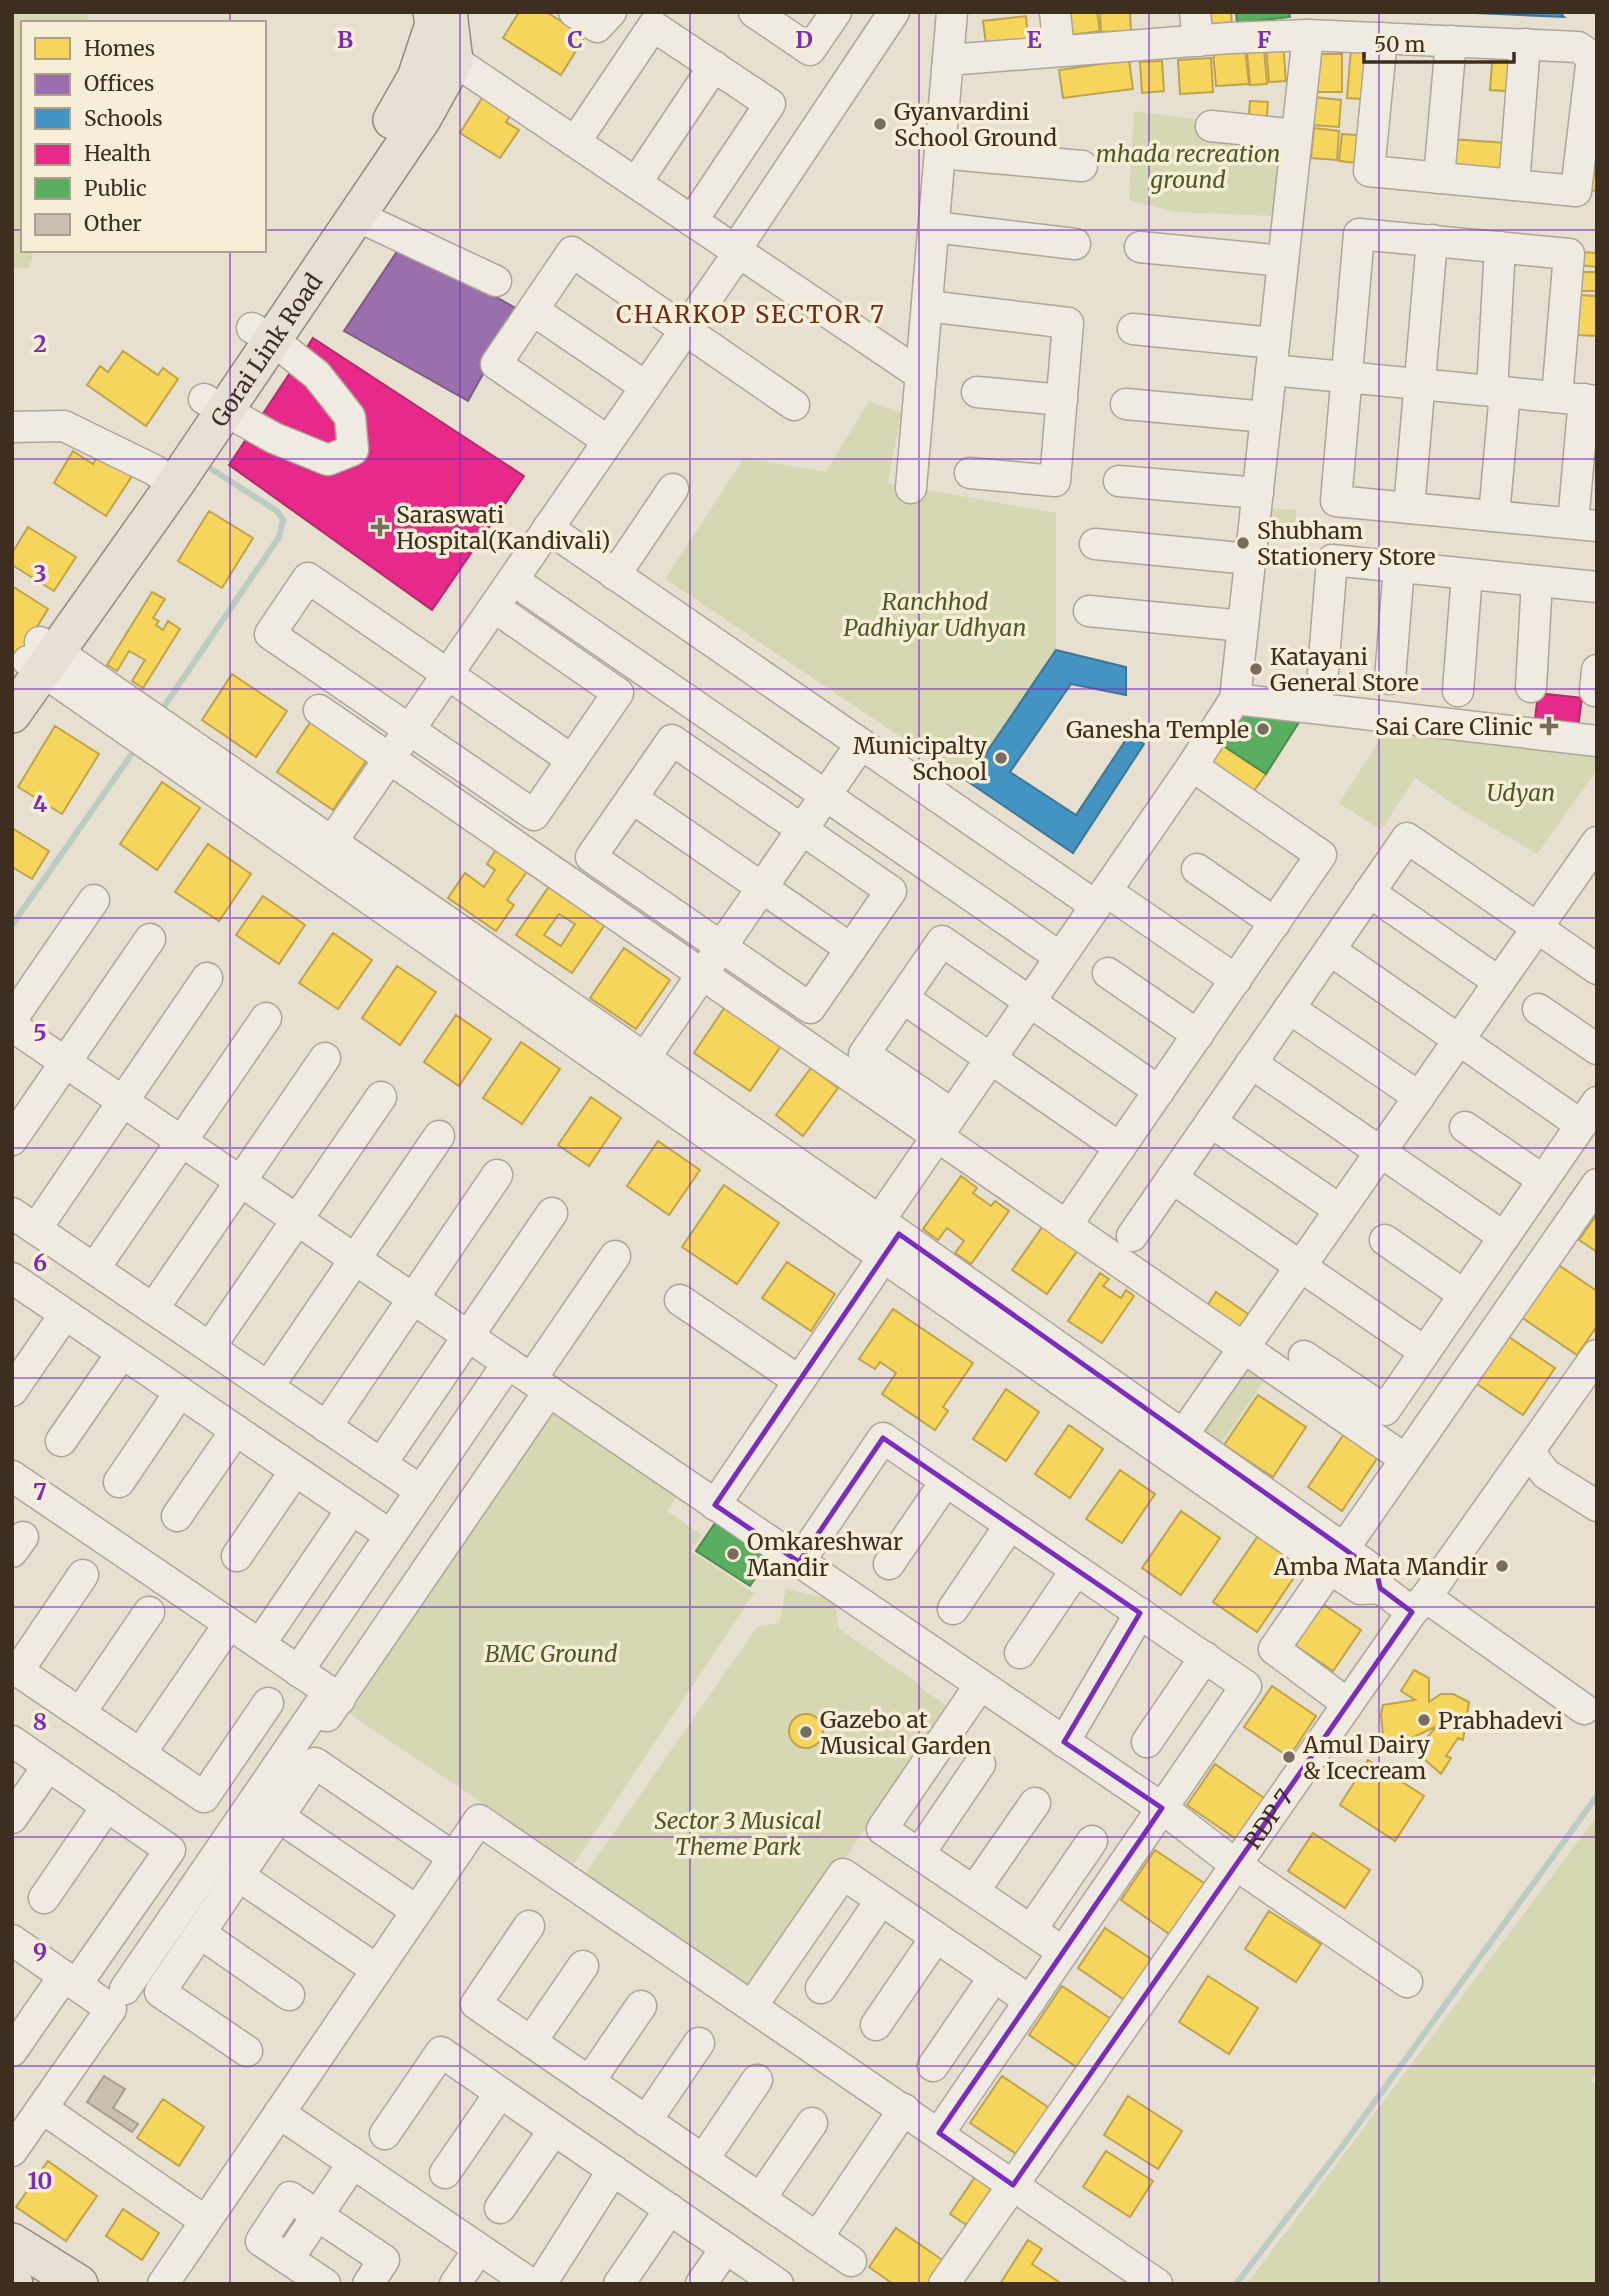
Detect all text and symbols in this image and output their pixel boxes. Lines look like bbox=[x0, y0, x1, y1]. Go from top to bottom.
legend bbox=[21, 21, 266, 252]
scale bar bbox=[1364, 21, 1514, 65]
text: B bbox=[337, 25, 353, 54]
text: C bbox=[567, 25, 583, 54]
text: D bbox=[795, 25, 813, 54]
text: E bbox=[1026, 25, 1042, 54]
text: F bbox=[1257, 25, 1271, 54]
text: 50 m bbox=[1374, 31, 1425, 58]
text: Homes bbox=[84, 35, 155, 62]
text: Offices bbox=[84, 70, 154, 97]
place label: Gyanvardini School Ground bbox=[894, 97, 1057, 152]
text: Schools bbox=[84, 105, 163, 132]
marker: Gyanvardini School Ground bbox=[872, 116, 888, 132]
park label: mhada recreation ground bbox=[1096, 139, 1280, 194]
text: Health bbox=[84, 140, 151, 167]
text: Public bbox=[84, 175, 147, 202]
text: Other bbox=[84, 210, 142, 237]
street label: Gorai Link Road bbox=[204, 268, 328, 432]
district label: CHARKOP SECTOR 7 bbox=[616, 299, 886, 330]
text: 2 bbox=[33, 329, 47, 358]
place label: Saraswati Hospital(Kandivali) bbox=[396, 500, 610, 555]
place label: Shubham Stationery Store bbox=[1257, 516, 1436, 571]
marker: Saraswati Hospital(Kandivali) bbox=[370, 517, 390, 537]
marker: Shubham Stationery Store bbox=[1235, 535, 1251, 551]
text: 3 bbox=[33, 559, 47, 588]
park label: Ranchhod Padhiyar Udhyan bbox=[844, 587, 1026, 642]
place label: Katayani General Store bbox=[1270, 642, 1419, 697]
marker: Katayani General Store bbox=[1248, 661, 1264, 677]
place label: Sai Care Clinic bbox=[1375, 712, 1533, 741]
place label: Ganesha Temple bbox=[1066, 715, 1249, 744]
marker: Sai Care Clinic bbox=[1539, 716, 1559, 736]
marker: Ganesha Temple bbox=[1255, 721, 1271, 737]
place label: Municipalty School bbox=[853, 731, 988, 786]
marker: Municipalty School bbox=[993, 750, 1009, 766]
park label: Udyan bbox=[1487, 778, 1555, 807]
text: 4 bbox=[33, 789, 48, 818]
text: 5 bbox=[33, 1018, 47, 1047]
text: 6 bbox=[33, 1248, 47, 1277]
text: 7 bbox=[33, 1477, 47, 1506]
place label: Omkareshwar Mandir bbox=[747, 1527, 903, 1582]
marker: Omkareshwar Mandir bbox=[725, 1546, 741, 1562]
place label: Amba Mata Mandir bbox=[1272, 1552, 1488, 1581]
marker: Amba Mata Mandir bbox=[1494, 1558, 1510, 1574]
park label: BMC Ground bbox=[485, 1639, 618, 1668]
place label: Gazebo at Musical Garden bbox=[820, 1705, 991, 1760]
place label: Prabhadevi bbox=[1438, 1706, 1563, 1735]
text: 8 bbox=[33, 1707, 47, 1736]
marker: Prabhadevi bbox=[1416, 1712, 1432, 1728]
marker: Gazebo at Musical Garden bbox=[798, 1724, 814, 1740]
place label: Amul Dairy & Icecream bbox=[1302, 1730, 1430, 1785]
marker: Amul Dairy & Icecream bbox=[1281, 1749, 1297, 1765]
street label: RDP 7 bbox=[1237, 1783, 1299, 1854]
park label: Sector 3 Musical Theme Park bbox=[654, 1806, 822, 1861]
text: 9 bbox=[33, 1937, 47, 1966]
text: 10 bbox=[28, 2166, 52, 2195]

